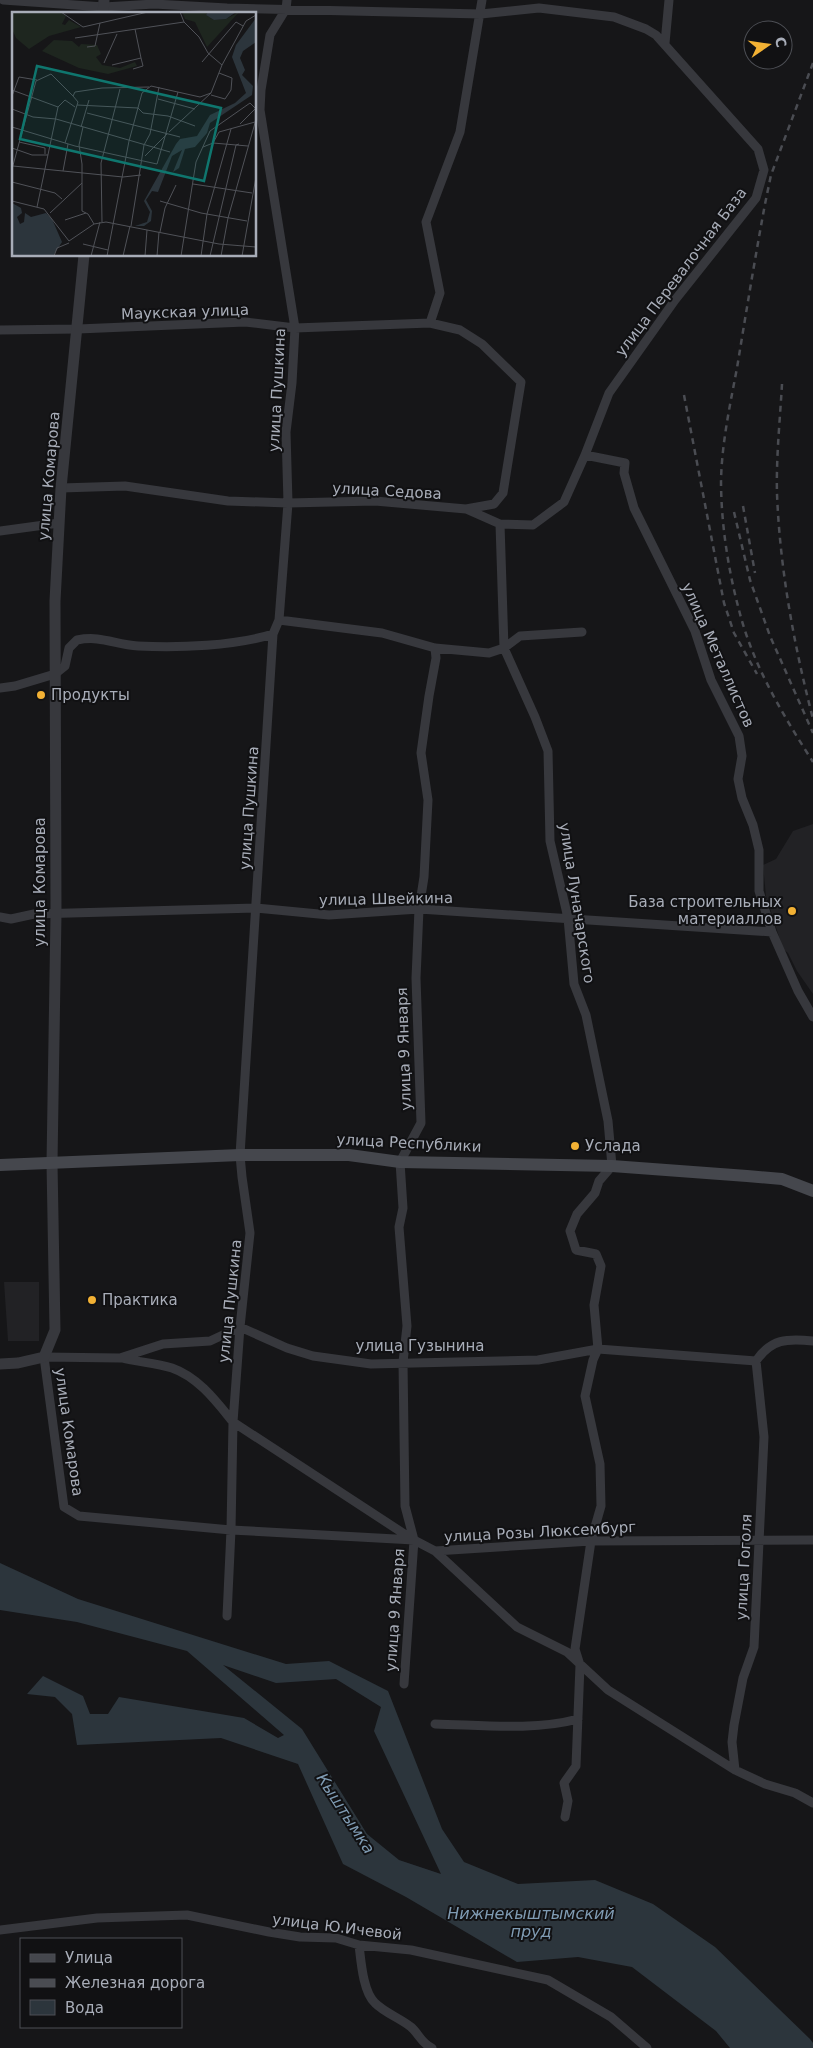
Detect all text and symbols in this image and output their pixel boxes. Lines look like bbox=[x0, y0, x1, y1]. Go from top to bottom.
inset map bbox=[12, 12, 256, 256]
north arrow bbox=[743, 20, 793, 70]
text: С bbox=[772, 35, 790, 49]
street label: улица Перевалочная База bbox=[612, 184, 750, 360]
street label: Маукская улица bbox=[121, 301, 249, 323]
street label: улица Пушкина bbox=[265, 328, 289, 452]
street label: улица Комарова bbox=[34, 411, 64, 541]
street label: улица Седова bbox=[332, 479, 442, 503]
street label: улица Металлистов bbox=[678, 580, 758, 730]
place label: Продукты bbox=[51, 686, 130, 704]
marker: Продукты bbox=[35, 689, 47, 701]
street label: улица Пушкина bbox=[236, 745, 262, 871]
street label: улица Комарова bbox=[31, 817, 49, 947]
street label: улица Луначарского bbox=[555, 821, 599, 985]
street label: улица Швейкина bbox=[319, 889, 453, 909]
place label: База cтроительных материаллов bbox=[628, 893, 782, 928]
marker: База cтроительных материаллов bbox=[786, 905, 798, 917]
street label: улица 9 Января bbox=[393, 987, 415, 1111]
street label: улица Республики bbox=[336, 1130, 482, 1156]
place label: Услада bbox=[585, 1137, 641, 1155]
marker: Услада bbox=[569, 1140, 581, 1152]
street label: улица Пушкина bbox=[215, 1238, 245, 1364]
place label: Практика bbox=[102, 1291, 178, 1309]
marker: Практика bbox=[86, 1294, 98, 1306]
street label: улица Гузынина bbox=[356, 1337, 484, 1355]
street label: улица Комарова bbox=[51, 1367, 87, 1497]
street label: улица Гоголя bbox=[732, 1513, 756, 1621]
street label: улица Розы Люксембург bbox=[443, 1518, 637, 1546]
street label: улица 9 Января bbox=[382, 1548, 408, 1672]
water label: Кыштымка bbox=[313, 1769, 379, 1857]
water label: Нижнекыштымский пруд bbox=[447, 1904, 615, 1941]
street label: улица Ю.Ичевой bbox=[271, 1910, 403, 1944]
legend bbox=[20, 1938, 182, 2028]
text: Улица bbox=[65, 1949, 113, 1967]
text: Железная дорога bbox=[65, 1974, 205, 1992]
text: Вода bbox=[65, 1999, 104, 2017]

